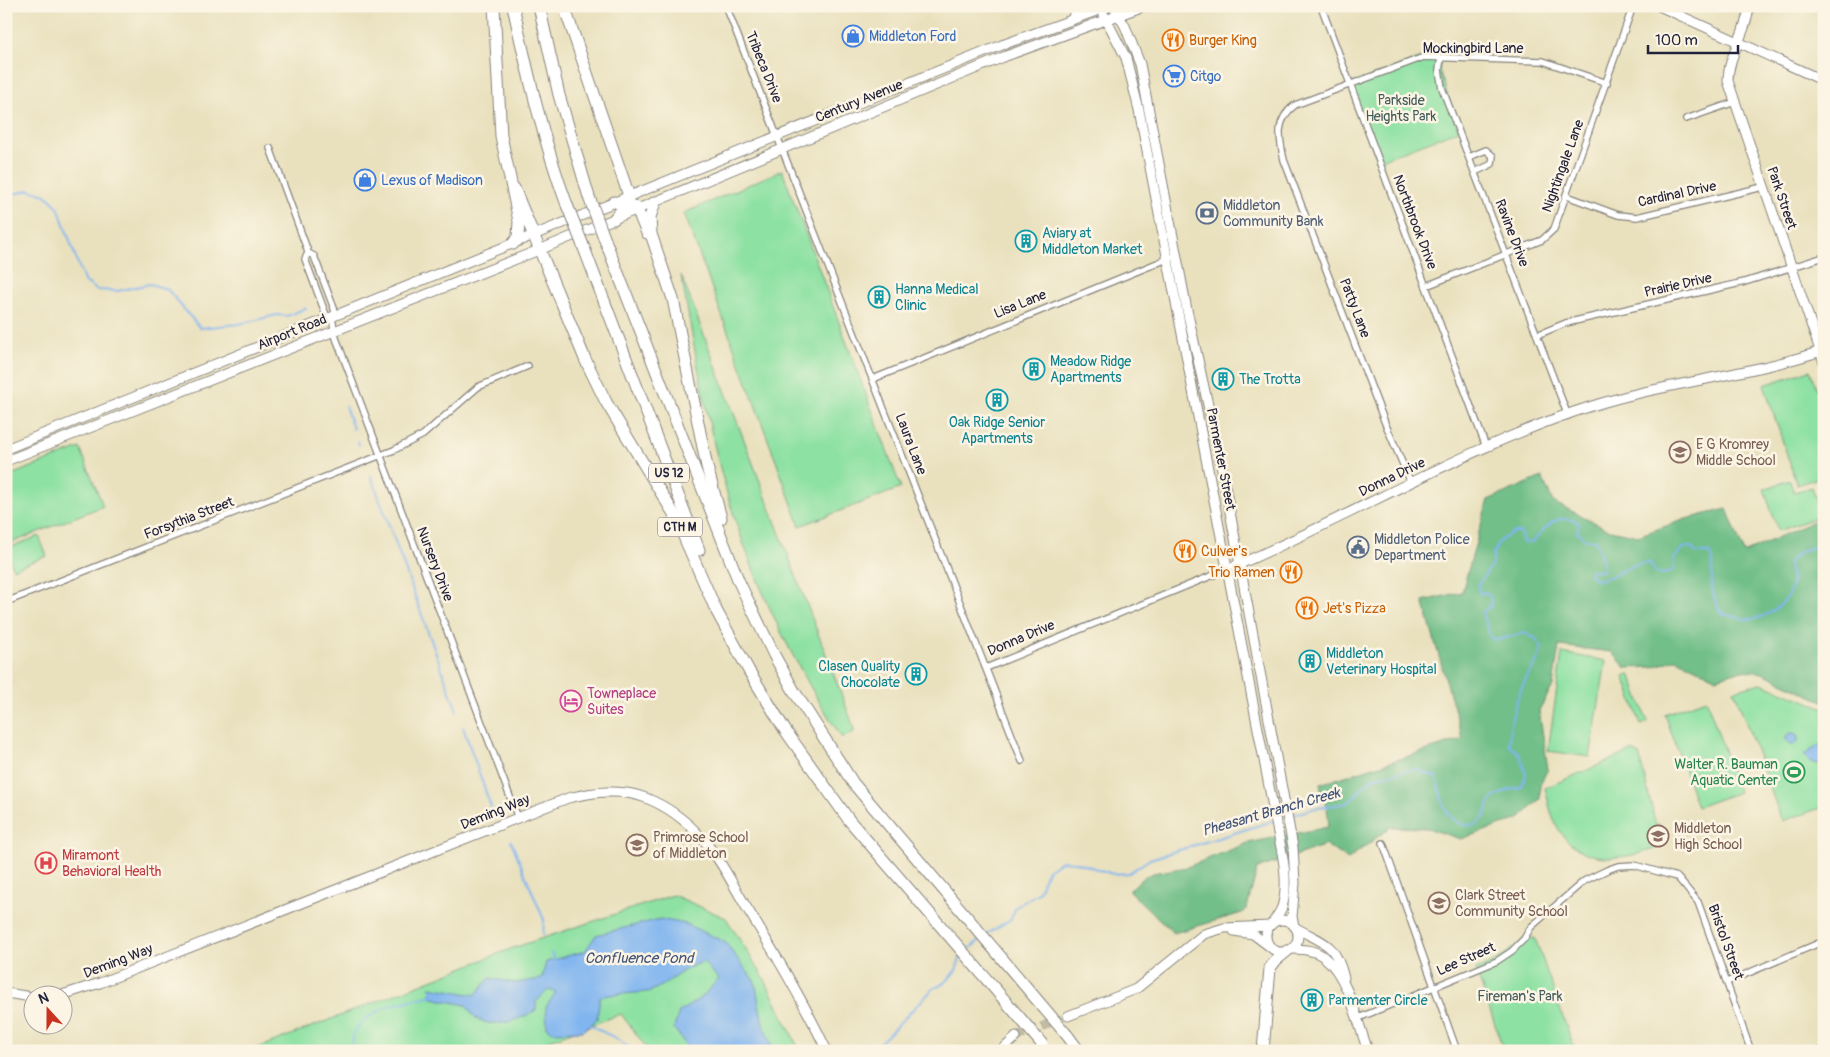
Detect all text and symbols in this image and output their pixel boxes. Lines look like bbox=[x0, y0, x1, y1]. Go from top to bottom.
scale bar bbox=[1648, 22, 1738, 54]
shop icon: Middleton Ford bbox=[841, 24, 865, 48]
place label: Middleton Ford bbox=[869, 28, 956, 45]
restaurant icon: Burger King bbox=[1161, 28, 1185, 52]
street label: Tribeca Drive bbox=[742, 29, 786, 105]
text: 100 m bbox=[1655, 31, 1698, 50]
place label: Burger King bbox=[1189, 32, 1257, 49]
street label: Mockingbird Lane bbox=[1423, 40, 1523, 57]
supermarket icon: Citgo bbox=[1162, 64, 1186, 88]
place label: Citgo bbox=[1190, 68, 1222, 85]
street label: Century Avenue bbox=[813, 76, 905, 126]
park label: Parkside Heights Park bbox=[1366, 92, 1437, 125]
street label: Nightingale Lane bbox=[1538, 117, 1588, 215]
street label: Park Street bbox=[1763, 164, 1801, 232]
shop icon: Lexus of Madison bbox=[353, 168, 377, 192]
place label: Lexus of Madison bbox=[381, 172, 483, 189]
street label: Northbrook Drive bbox=[1389, 172, 1441, 272]
street label: Cardinal Drive bbox=[1636, 177, 1718, 211]
place label: Middleton Community Bank bbox=[1223, 197, 1324, 230]
street label: Ravine Drive bbox=[1491, 197, 1533, 269]
bank icon: Middleton Community Bank bbox=[1195, 201, 1219, 225]
place label: Aviary at Middleton Market bbox=[1042, 225, 1143, 258]
building icon: Aviary at Middleton Market bbox=[1014, 229, 1038, 253]
street label: Prairie Drive bbox=[1643, 269, 1714, 301]
street label: Patty Lane bbox=[1336, 276, 1374, 340]
place label: Hanna Medical Clinic bbox=[895, 281, 979, 314]
building icon: Hanna Medical Clinic bbox=[867, 285, 891, 309]
street label: Lisa Lane bbox=[991, 286, 1049, 322]
street label: Airport Road bbox=[255, 310, 329, 354]
place label: Meadow Ridge Apartments bbox=[1050, 353, 1131, 386]
building icon: Meadow Ridge Apartments bbox=[1022, 357, 1046, 381]
building icon: The Trotta bbox=[1211, 367, 1235, 391]
place label: The Trotta bbox=[1239, 371, 1301, 388]
building icon: Oak Ridge Senior Apartments bbox=[985, 388, 1009, 412]
street label: Parmenter Street bbox=[1203, 406, 1239, 512]
street label: Laura Lane bbox=[892, 411, 931, 477]
place label: Oak Ridge Senior Apartments bbox=[949, 414, 1045, 447]
place label: E G Kromrey Middle School bbox=[1696, 436, 1776, 469]
school or university icon: E G Kromrey Middle School bbox=[1668, 440, 1692, 464]
street label: Donna Drive bbox=[1356, 454, 1428, 500]
road number: US 12 bbox=[649, 463, 689, 482]
street label: Forsythia Street bbox=[142, 493, 237, 543]
road number: CTH M bbox=[658, 518, 702, 536]
street label: Nursery Drive bbox=[413, 524, 457, 604]
place label: Middleton Police Department bbox=[1374, 531, 1470, 564]
public building icon: Middleton Police Department bbox=[1346, 535, 1370, 559]
restaurant icon: Culver's bbox=[1173, 539, 1197, 563]
place label: Culver's bbox=[1201, 543, 1248, 560]
restaurant icon: Trio Ramen bbox=[1279, 560, 1303, 584]
place label: Trio Ramen bbox=[1208, 564, 1275, 581]
restaurant icon: Jet's Pizza bbox=[1295, 596, 1319, 620]
place label: Jet's Pizza bbox=[1323, 600, 1386, 617]
street label: Donna Drive bbox=[985, 616, 1057, 660]
place label: Middleton Veterinary Hospital bbox=[1326, 645, 1437, 678]
building icon: Middleton Veterinary Hospital bbox=[1298, 649, 1322, 673]
place label: Clasen Quality Chocolate bbox=[818, 658, 900, 691]
building icon: Clasen Quality Chocolate bbox=[904, 662, 928, 686]
place label: Towneplace Suites bbox=[587, 685, 656, 718]
hotel icon: Towneplace Suites bbox=[559, 689, 583, 713]
place label: Walter R. Bauman Aquatic Center bbox=[1674, 756, 1778, 789]
sports icon: Walter R. Bauman Aquatic Center bbox=[1782, 760, 1806, 784]
water label: Pheasant Branch Creek bbox=[1200, 783, 1344, 841]
street label: Deming Way bbox=[458, 790, 532, 834]
place label: Middleton High School bbox=[1674, 820, 1742, 853]
school or university icon: Middleton High School bbox=[1646, 824, 1670, 848]
place label: Primrose School of Middleton bbox=[653, 829, 749, 862]
school or university icon: Primrose School of Middleton bbox=[625, 833, 649, 857]
place label: Miramont Behavioral Health bbox=[62, 847, 161, 880]
hospital icon: Miramont Behavioral Health bbox=[34, 851, 58, 875]
place label: Clark Street Community School bbox=[1455, 887, 1568, 920]
school or university icon: Clark Street Community School bbox=[1427, 891, 1451, 915]
street label: Bristol Street bbox=[1704, 902, 1748, 982]
street label: Lee Street bbox=[1434, 938, 1498, 980]
street label: Deming Way bbox=[81, 940, 155, 982]
water label: Confluence Pond bbox=[585, 949, 695, 968]
north arrow bbox=[22, 984, 72, 1034]
building icon: Parmenter Circle bbox=[1300, 988, 1324, 1012]
park label: Fireman's Park bbox=[1477, 988, 1563, 1005]
text: N bbox=[36, 989, 51, 1008]
place label: Parmenter Circle bbox=[1328, 992, 1428, 1009]

